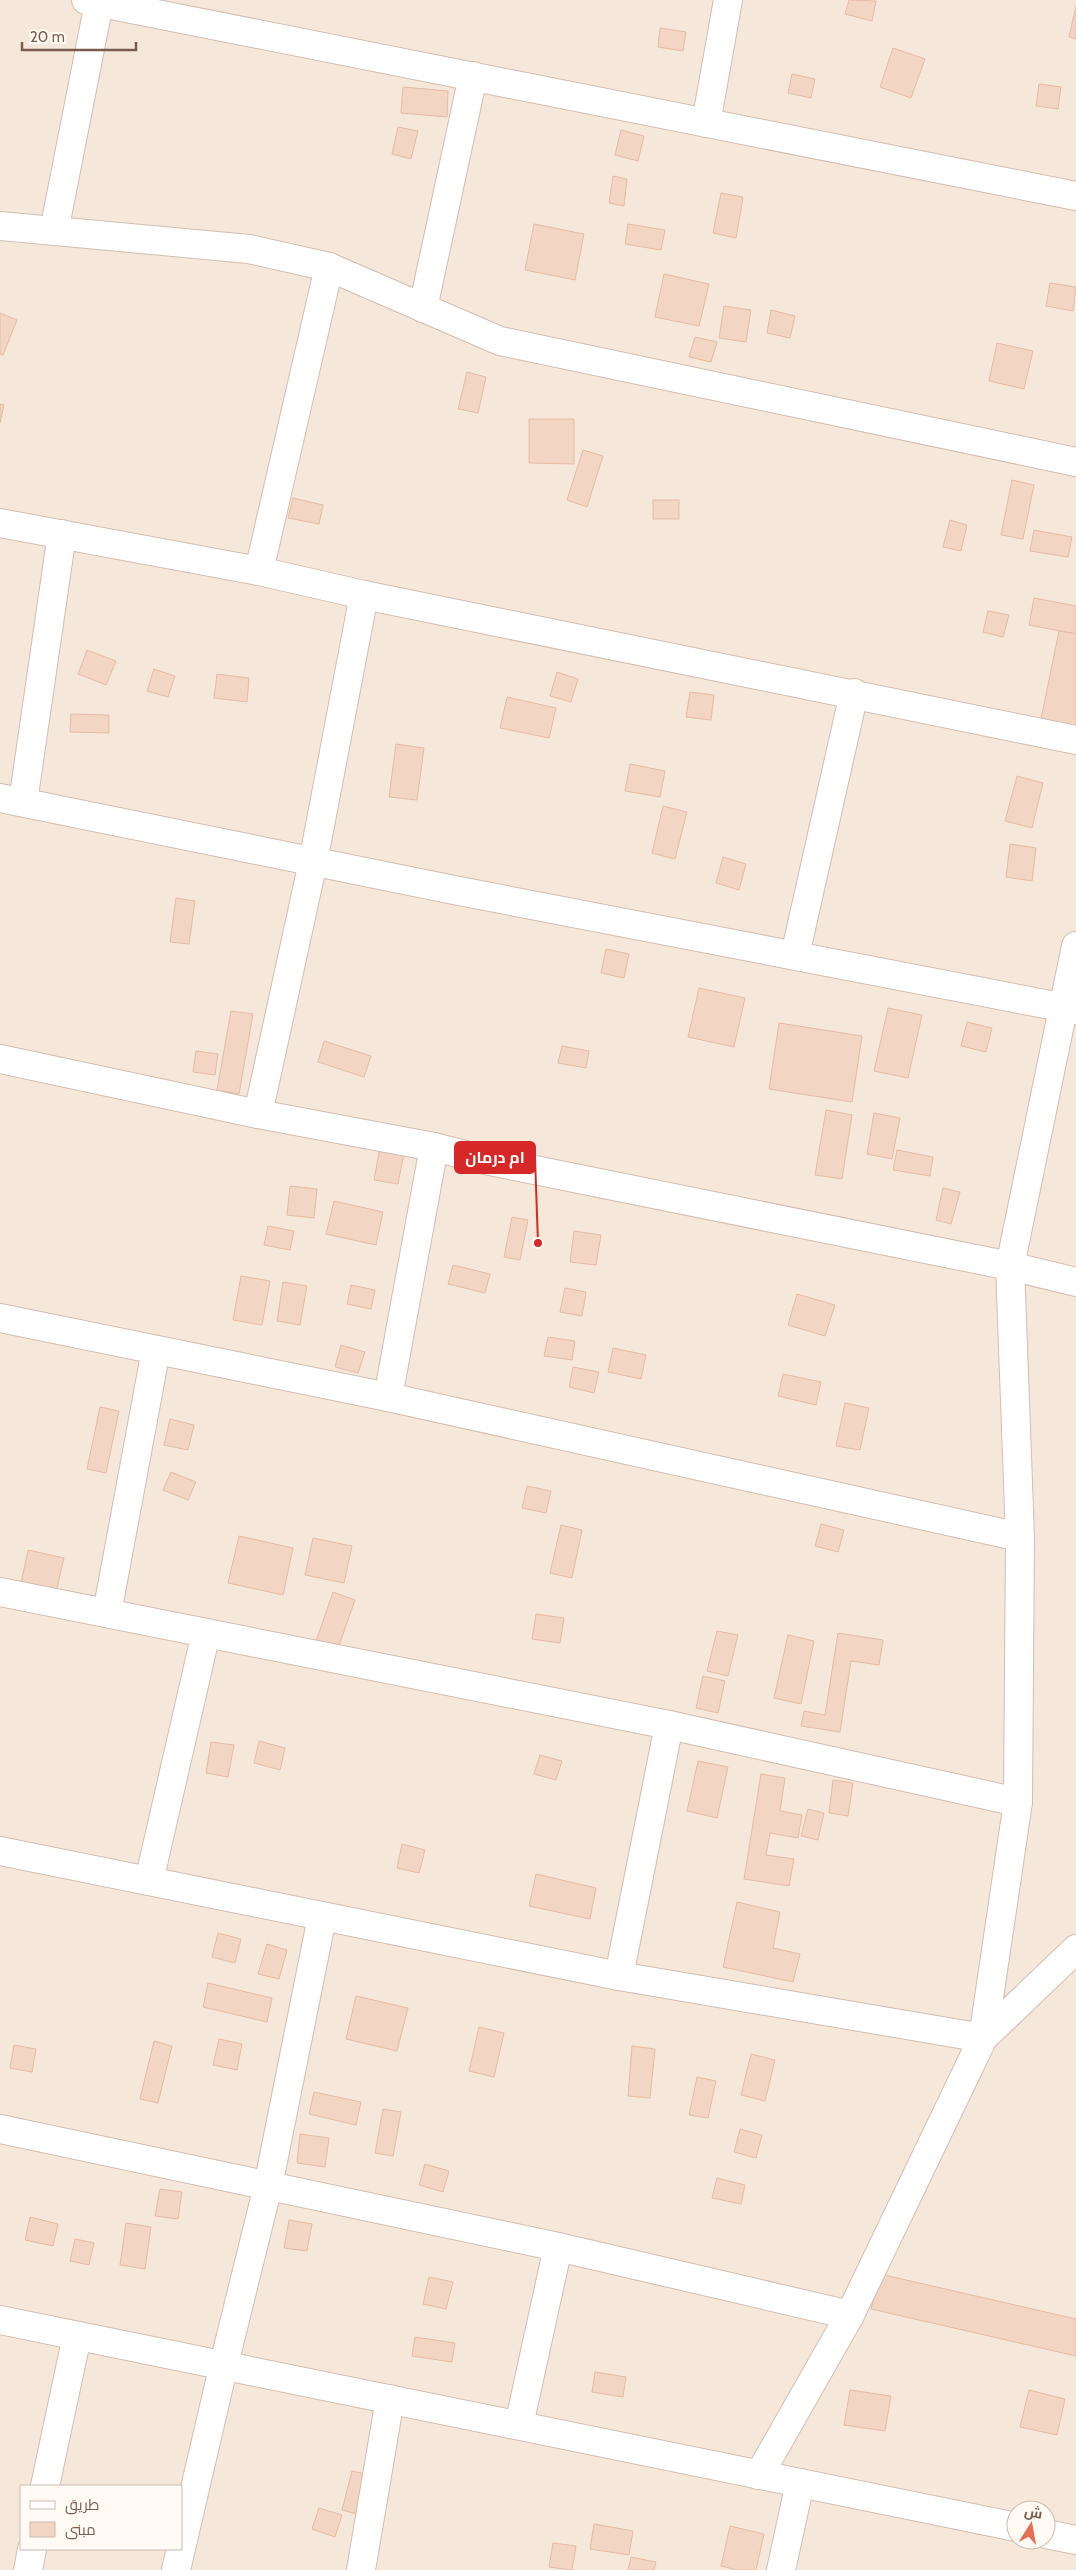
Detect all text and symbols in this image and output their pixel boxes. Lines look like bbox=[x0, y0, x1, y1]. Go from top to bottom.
scale bar bbox=[22, 20, 136, 52]
text: 20 m bbox=[30, 28, 65, 46]
callout: ام درمان bbox=[455, 1142, 535, 1173]
text: ام درمان bbox=[465, 1148, 525, 1169]
legend bbox=[20, 2485, 182, 2550]
text: طريق bbox=[65, 2496, 99, 2515]
north arrow bbox=[1006, 2500, 1056, 2550]
text: ش bbox=[1023, 2502, 1044, 2523]
text: مبنى bbox=[65, 2521, 96, 2540]

